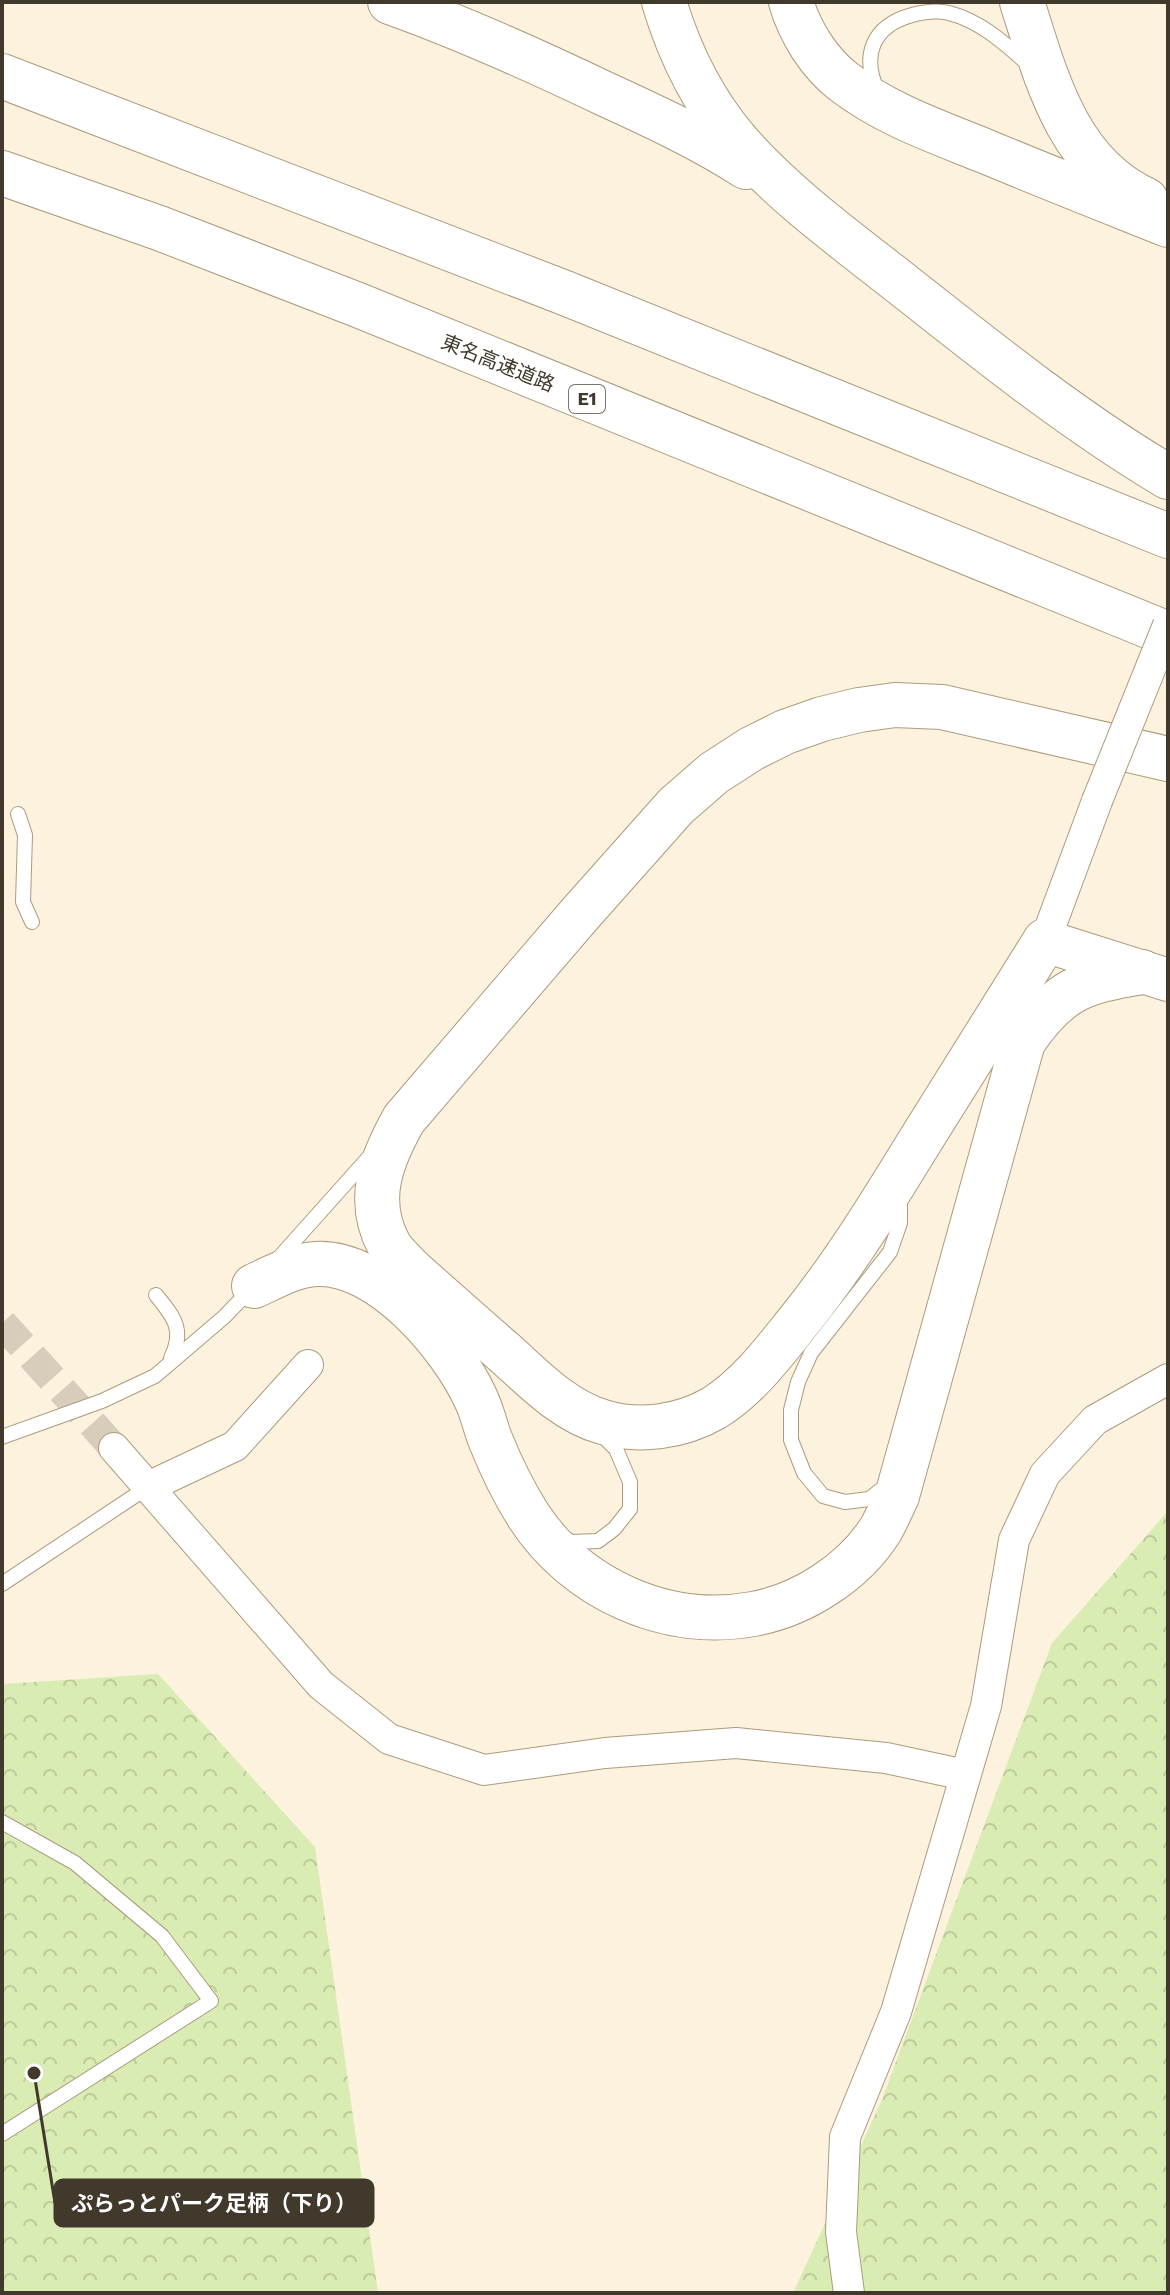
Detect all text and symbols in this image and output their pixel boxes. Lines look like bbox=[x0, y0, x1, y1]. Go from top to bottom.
street label: 東名高速道路 bbox=[438, 329, 558, 397]
road number: E1 bbox=[569, 385, 605, 413]
callout: ぷらっとパーク足柄（下り） bbox=[55, 2180, 373, 2226]
text: ぷらっとパーク足柄（下り） bbox=[71, 2191, 357, 2216]

